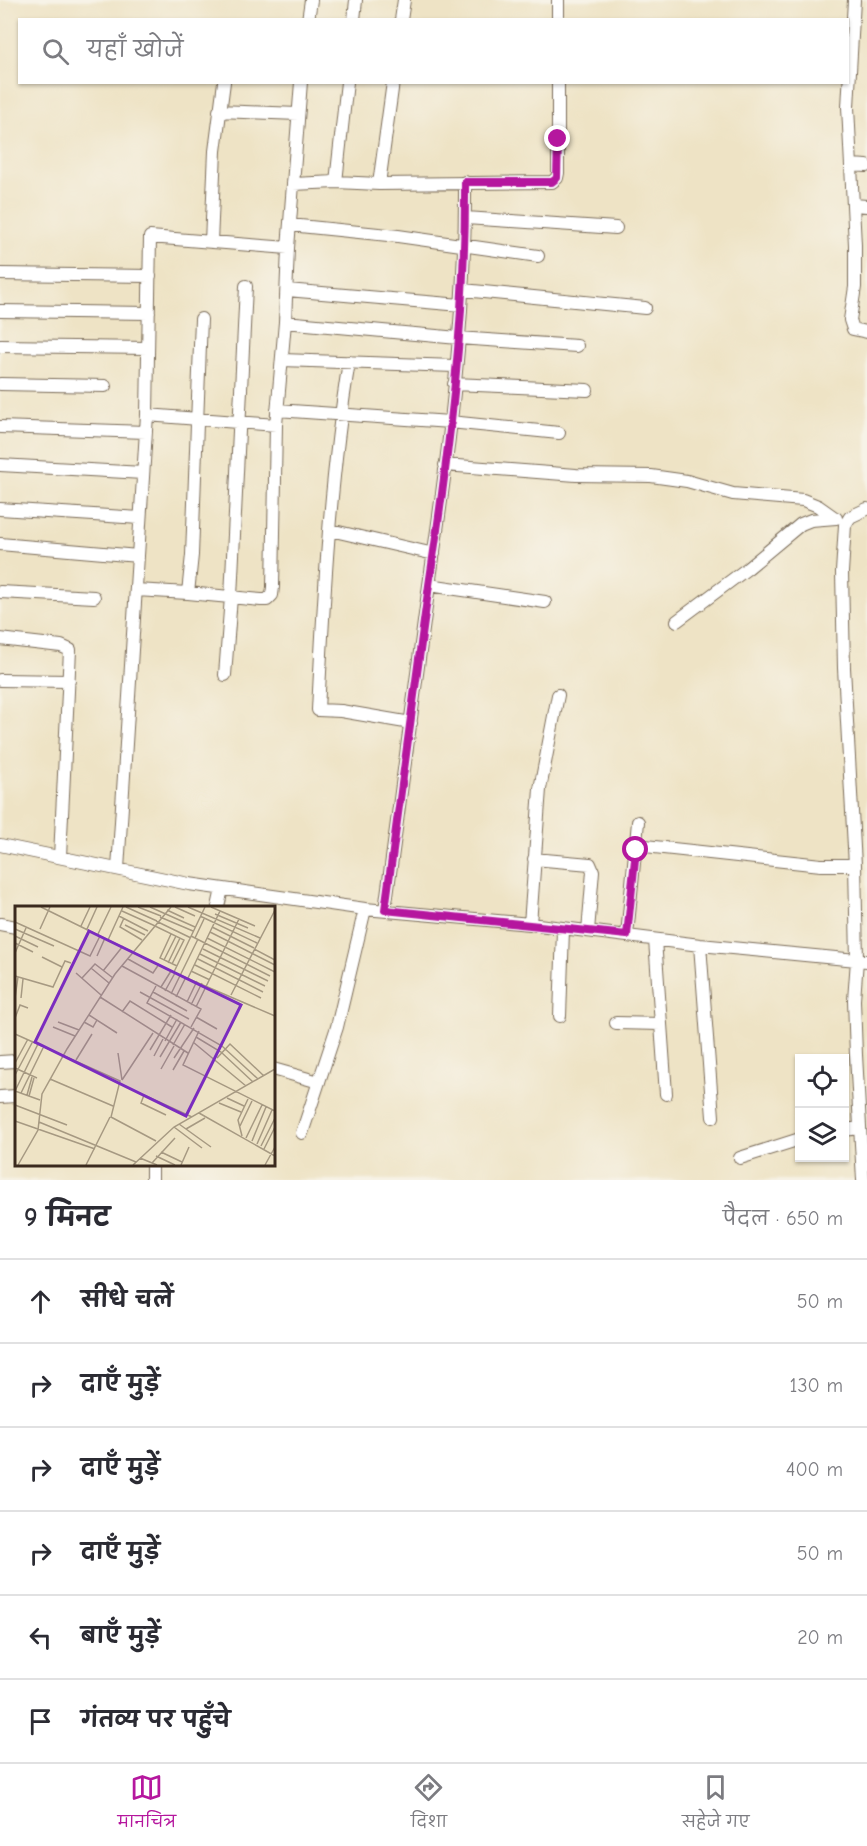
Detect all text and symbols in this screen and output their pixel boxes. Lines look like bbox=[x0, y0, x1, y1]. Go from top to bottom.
search box bbox=[18, 18, 849, 84]
icon: search bbox=[39, 35, 72, 68]
text: यहाँ खोजें bbox=[87, 37, 183, 63]
route end bbox=[544, 125, 570, 151]
route start bbox=[622, 836, 648, 862]
inset map bbox=[15, 906, 274, 1165]
map controls bbox=[795, 1054, 849, 1162]
button: locate bbox=[795, 1054, 849, 1108]
button: layers bbox=[795, 1108, 849, 1162]
text: 9 मिनट bbox=[24, 1203, 110, 1233]
text: पैदल · 650 m bbox=[723, 1207, 843, 1230]
icon: ahead bbox=[24, 1285, 57, 1318]
text: सीधे चलें bbox=[81, 1287, 173, 1313]
text: 50 m bbox=[797, 1290, 843, 1313]
icon: right bbox=[24, 1369, 57, 1402]
text: दाएँ मुड़ें bbox=[81, 1371, 160, 1397]
text: 130 m bbox=[790, 1374, 843, 1397]
icon: right bbox=[24, 1453, 57, 1486]
text: दाएँ मुड़ें bbox=[81, 1455, 160, 1481]
text: 400 m bbox=[786, 1458, 843, 1481]
icon: right bbox=[24, 1537, 57, 1570]
text: दाएँ मुड़ें bbox=[81, 1539, 160, 1565]
text: 50 m bbox=[797, 1542, 843, 1565]
icon: left bbox=[24, 1621, 57, 1654]
text: बाएँ मुड़ें bbox=[81, 1623, 160, 1649]
text: 20 m bbox=[797, 1626, 843, 1649]
icon: arrive bbox=[24, 1705, 57, 1738]
text: गंतव्य पर पहुँचे bbox=[81, 1707, 230, 1733]
tab: मानचित्र bbox=[117, 1771, 176, 1839]
tab: दिशा bbox=[411, 1771, 447, 1839]
tab: सहेजे गए bbox=[682, 1771, 750, 1839]

